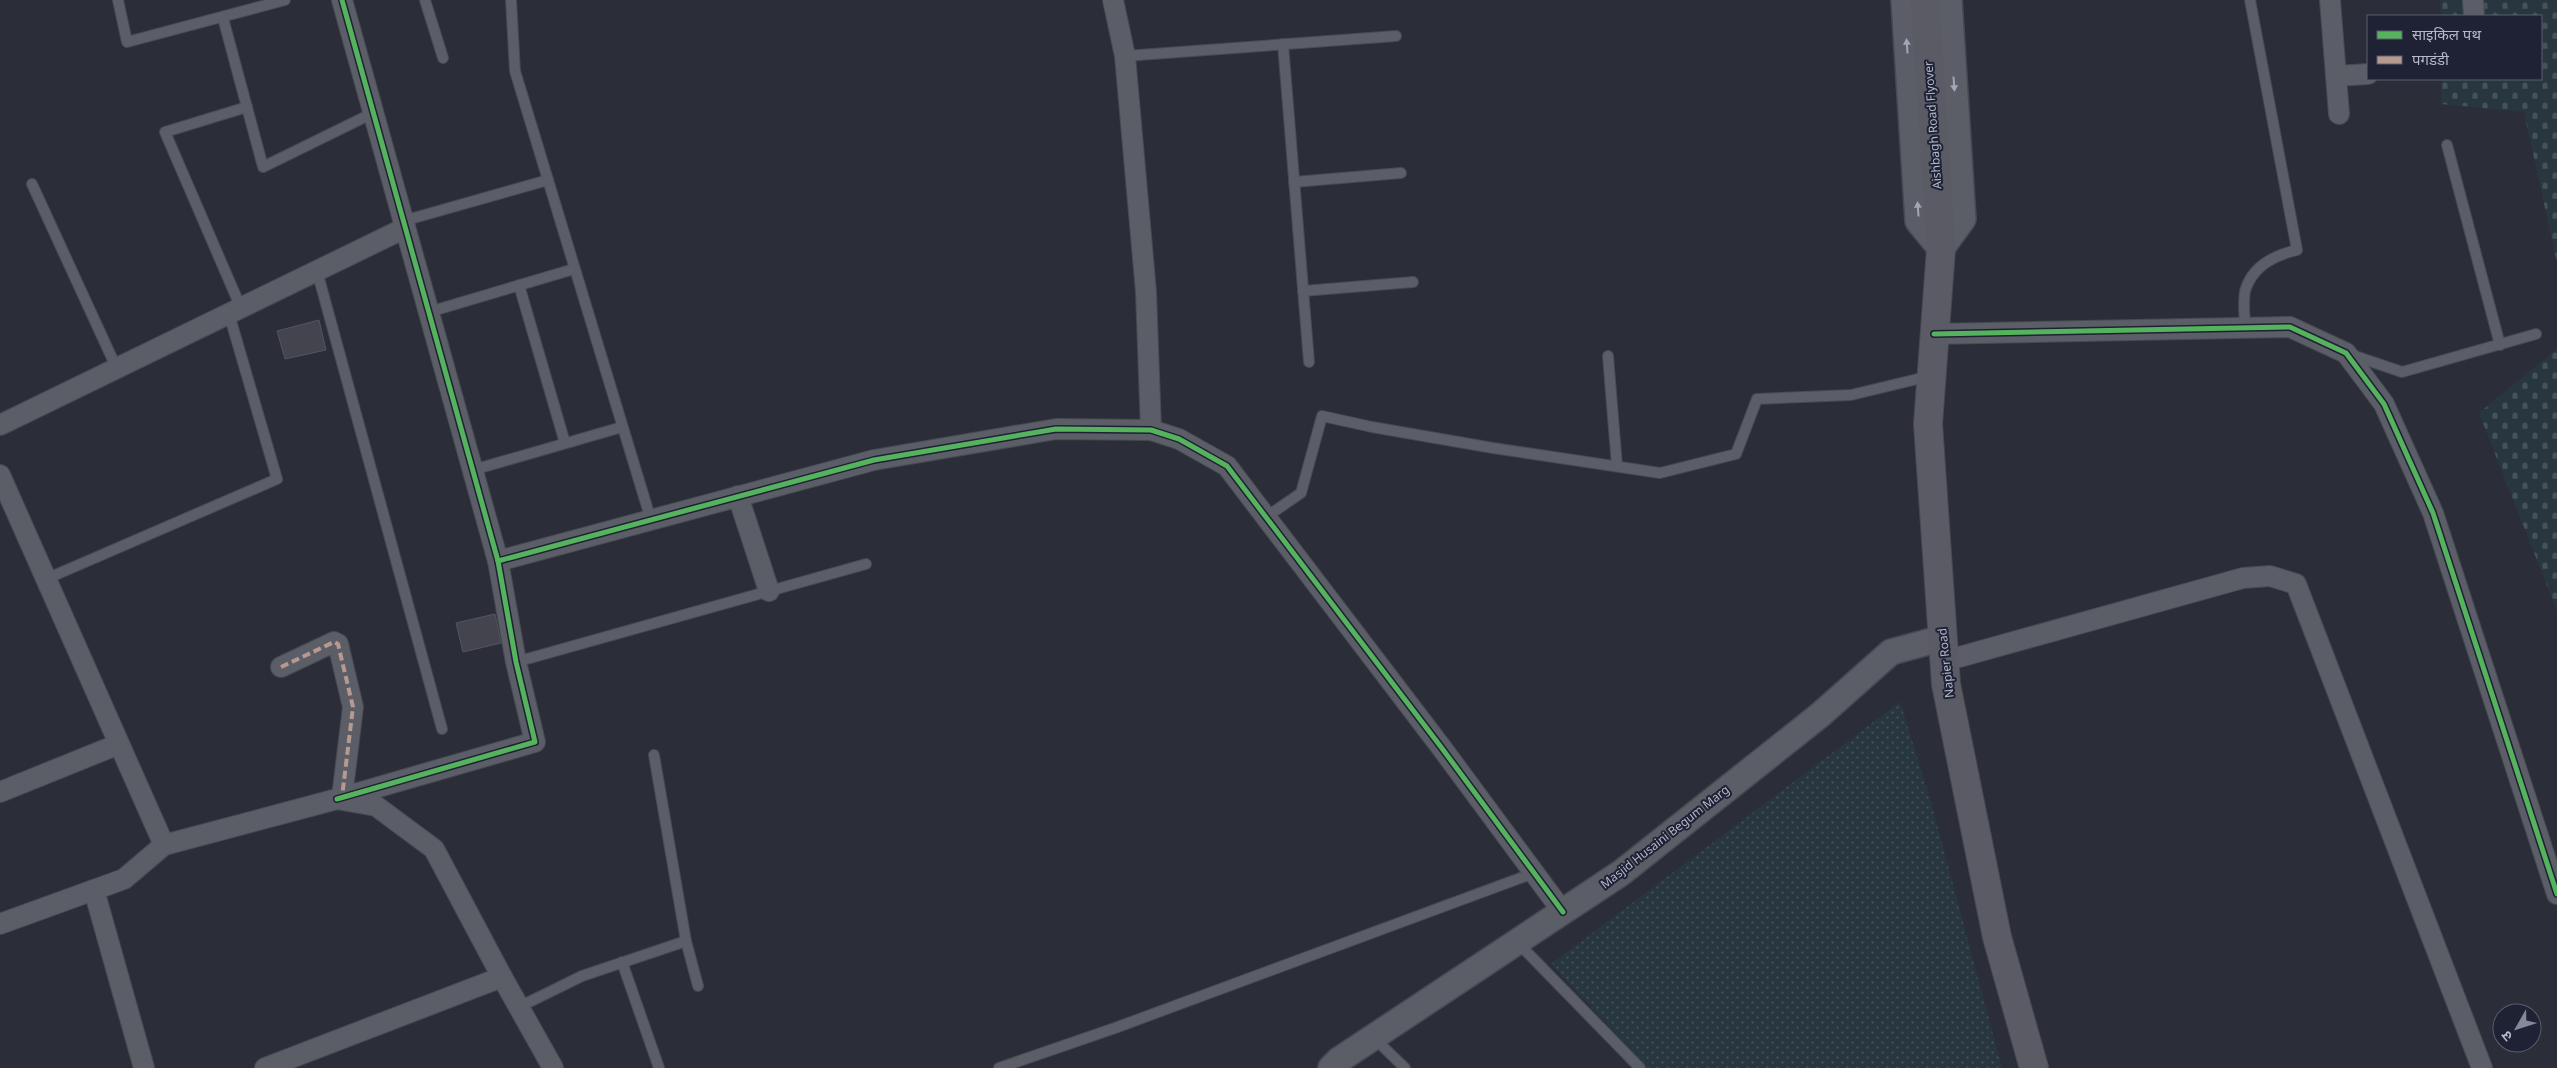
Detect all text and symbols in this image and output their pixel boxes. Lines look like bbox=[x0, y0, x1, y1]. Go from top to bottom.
legend bbox=[2367, 15, 2542, 80]
text: साइकिल पथ bbox=[2412, 24, 2481, 44]
one-way arrow bbox=[1902, 38, 1910, 54]
text: पगडंडी bbox=[2412, 49, 2450, 69]
street label: Aishbagh Road Flyover bbox=[1920, 60, 1945, 190]
one-way arrow bbox=[1951, 76, 1959, 92]
one-way arrow bbox=[1913, 200, 1921, 216]
street label: Napier Road bbox=[1933, 627, 1958, 699]
street label: Masjid Husaini Begum Marg bbox=[1597, 781, 1733, 892]
north arrow bbox=[2492, 1003, 2542, 1053]
text: उ bbox=[2496, 1027, 2516, 1046]

